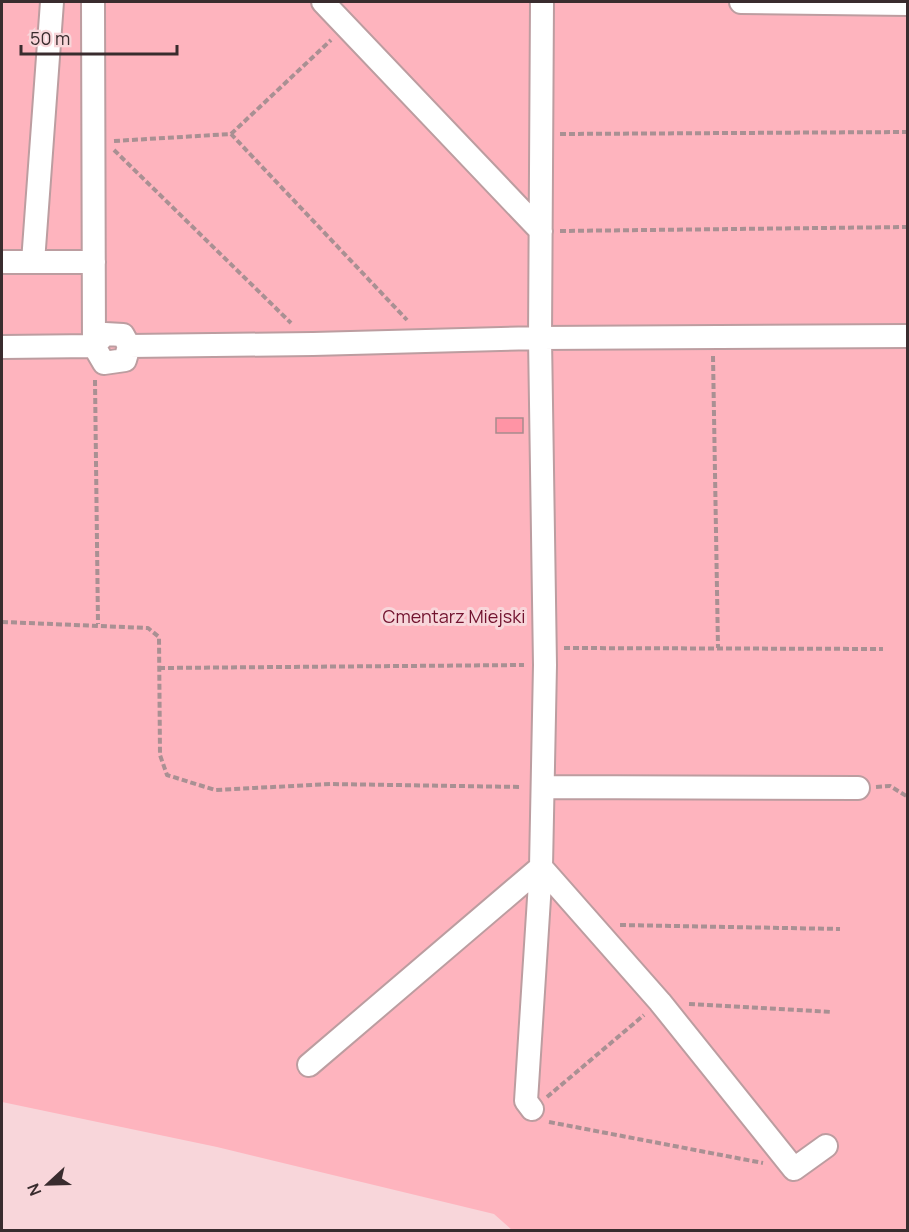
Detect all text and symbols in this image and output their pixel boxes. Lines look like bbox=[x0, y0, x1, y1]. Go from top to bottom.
scale bar bbox=[21, 18, 177, 56]
text: 50 m bbox=[30, 26, 70, 50]
park label: Cmentarz Miejski bbox=[383, 604, 525, 628]
north arrow bbox=[18, 1154, 78, 1214]
text: N bbox=[22, 1180, 46, 1199]

